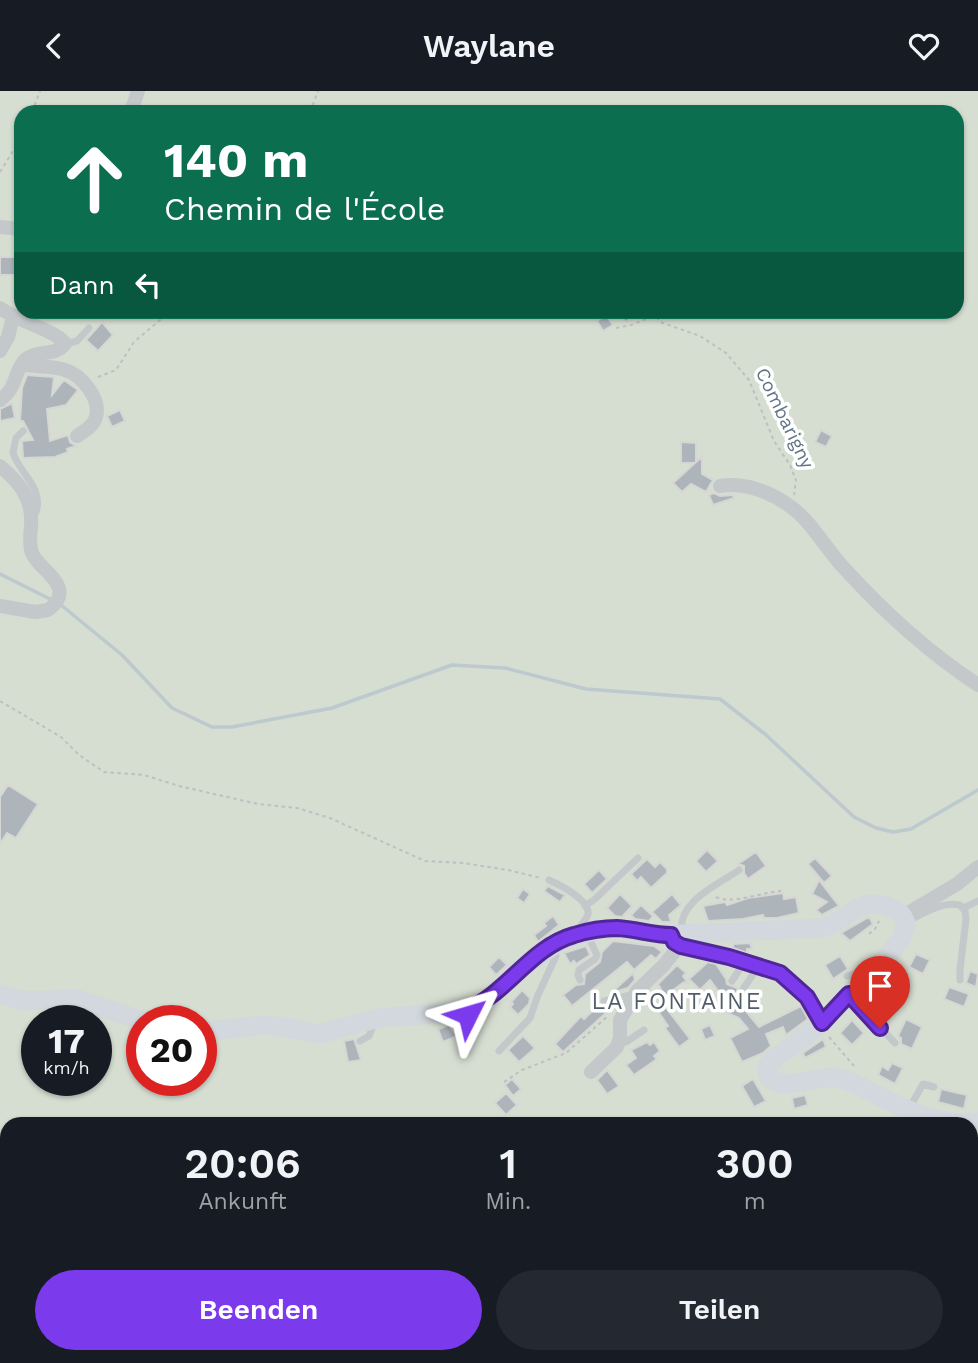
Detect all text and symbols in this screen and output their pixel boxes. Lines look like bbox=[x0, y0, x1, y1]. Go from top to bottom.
icon: back bbox=[35, 27, 73, 65]
text: Waylane bbox=[423, 27, 555, 65]
icon: heart bbox=[905, 27, 943, 65]
text: 140 m bbox=[164, 131, 308, 189]
icon: ahead bbox=[49, 133, 140, 224]
text: Chemin de l'École bbox=[164, 190, 445, 228]
icon: left bbox=[129, 266, 167, 304]
text: Dann bbox=[49, 270, 115, 300]
street label: Combarigny bbox=[751, 364, 819, 472]
pin bbox=[850, 956, 910, 1028]
icon: arrive bbox=[861, 967, 899, 1005]
position arrow bbox=[431, 978, 505, 1052]
district label: LA FONTAINE bbox=[591, 988, 763, 1015]
speed limit sign: 20 bbox=[126, 1005, 217, 1096]
text: 17 bbox=[48, 1020, 85, 1062]
text: km/h bbox=[43, 1057, 90, 1078]
text: 20:06 bbox=[184, 1139, 301, 1188]
text: 1 bbox=[499, 1139, 517, 1188]
text: 300 bbox=[716, 1139, 794, 1188]
text: Ankunft bbox=[198, 1188, 287, 1215]
text: Min. bbox=[485, 1188, 531, 1215]
text: m bbox=[744, 1188, 766, 1215]
button: Beenden bbox=[35, 1270, 482, 1350]
button: Teilen bbox=[496, 1270, 943, 1350]

